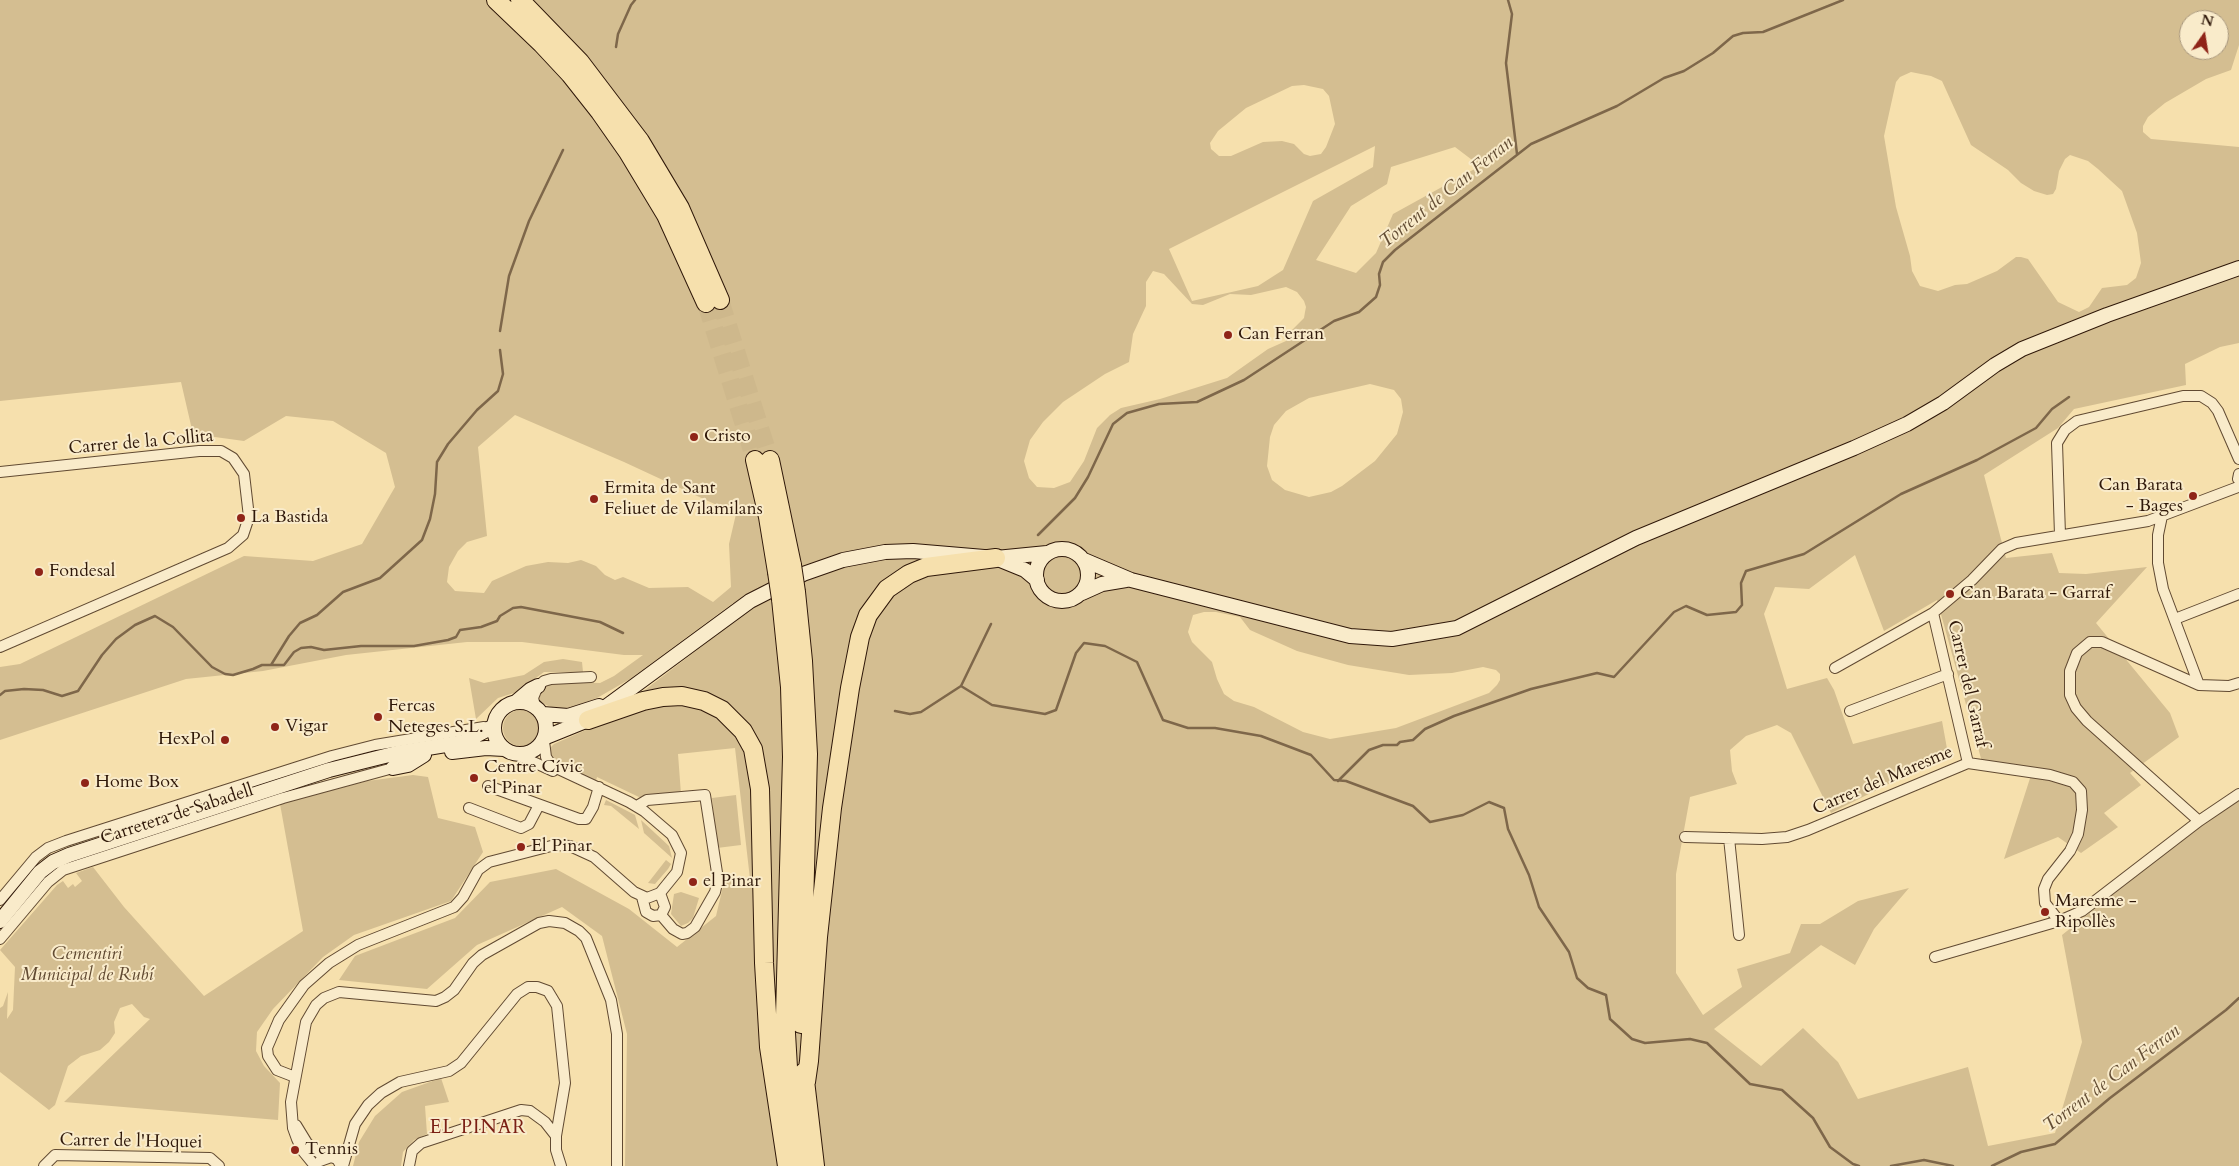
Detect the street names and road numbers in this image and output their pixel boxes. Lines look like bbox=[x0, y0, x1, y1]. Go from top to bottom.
street label: Carrer de la Collita bbox=[68, 426, 214, 460]
street label: Carrer del Garraf bbox=[1942, 618, 1992, 750]
street label: Carrer del Maresme bbox=[1810, 742, 1956, 820]
street label: Carretera de Sabadell bbox=[98, 780, 256, 850]
street label: Carrer de l'Hoquei bbox=[59, 1130, 203, 1154]

